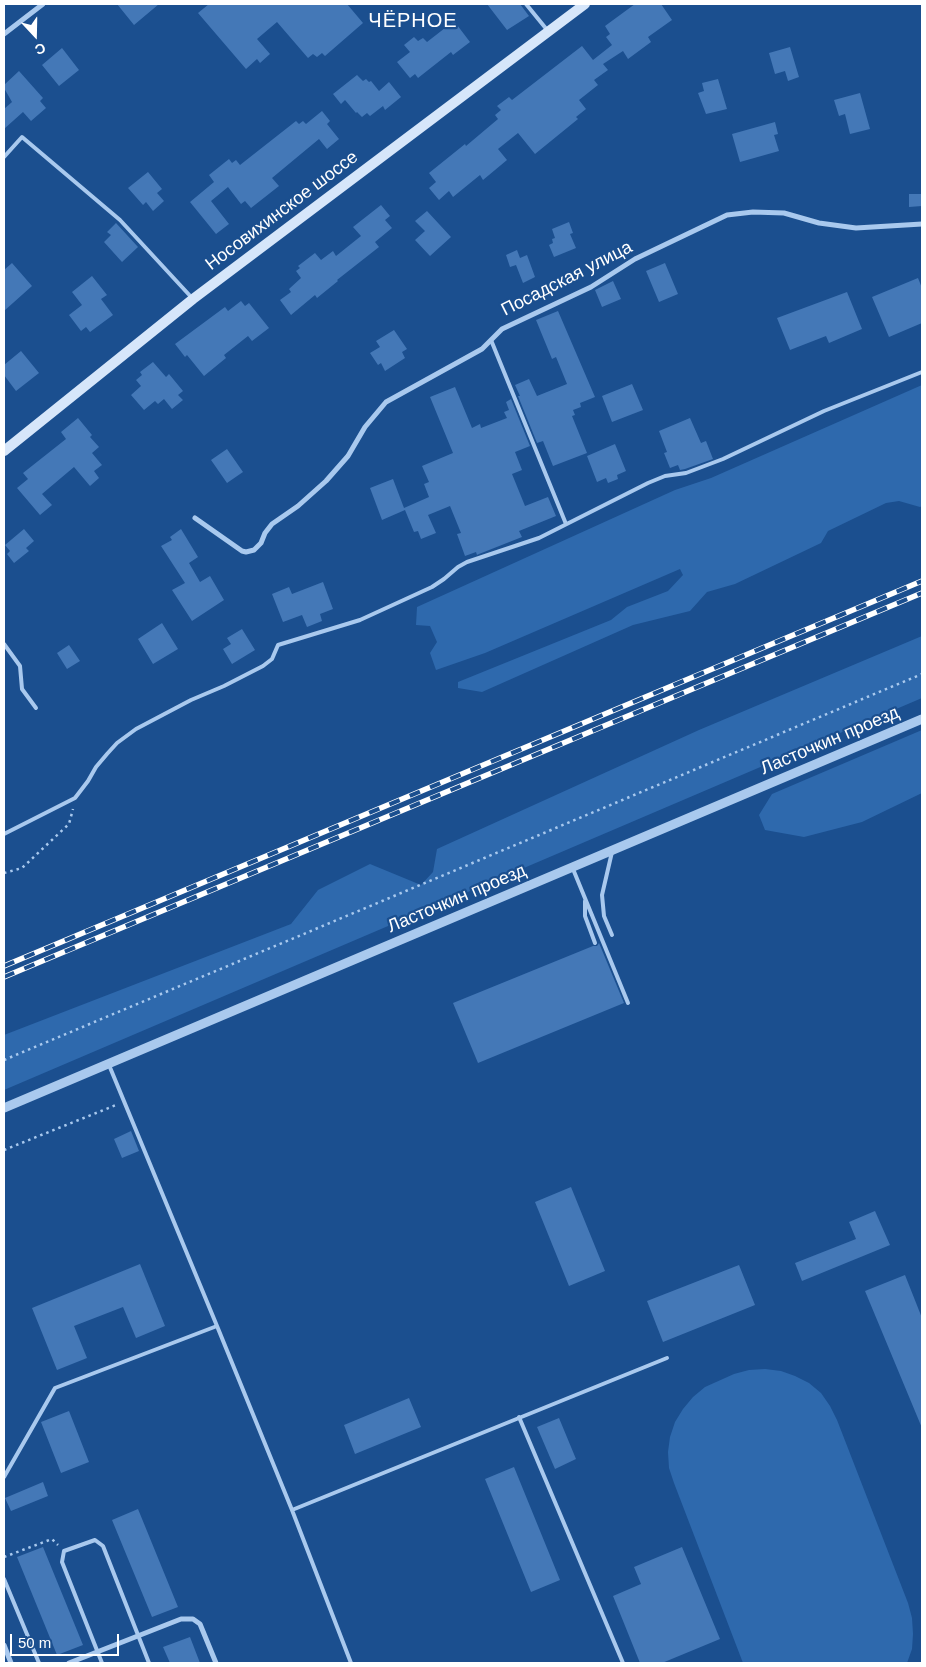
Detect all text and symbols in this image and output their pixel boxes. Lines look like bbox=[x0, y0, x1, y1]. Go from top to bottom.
district label: ЧЁРНОЕ bbox=[368, 9, 458, 33]
north arrow bbox=[10, 10, 60, 60]
text: С bbox=[33, 40, 48, 58]
street label: Носовихинское шоссе bbox=[201, 147, 363, 275]
street label: Посадская улица bbox=[498, 237, 636, 321]
street label: Ласточкин проезд bbox=[757, 702, 903, 780]
street label: Ласточкин проезд bbox=[384, 860, 530, 938]
scale bar bbox=[12, 1624, 121, 1656]
text: 50 m bbox=[18, 1634, 51, 1651]

